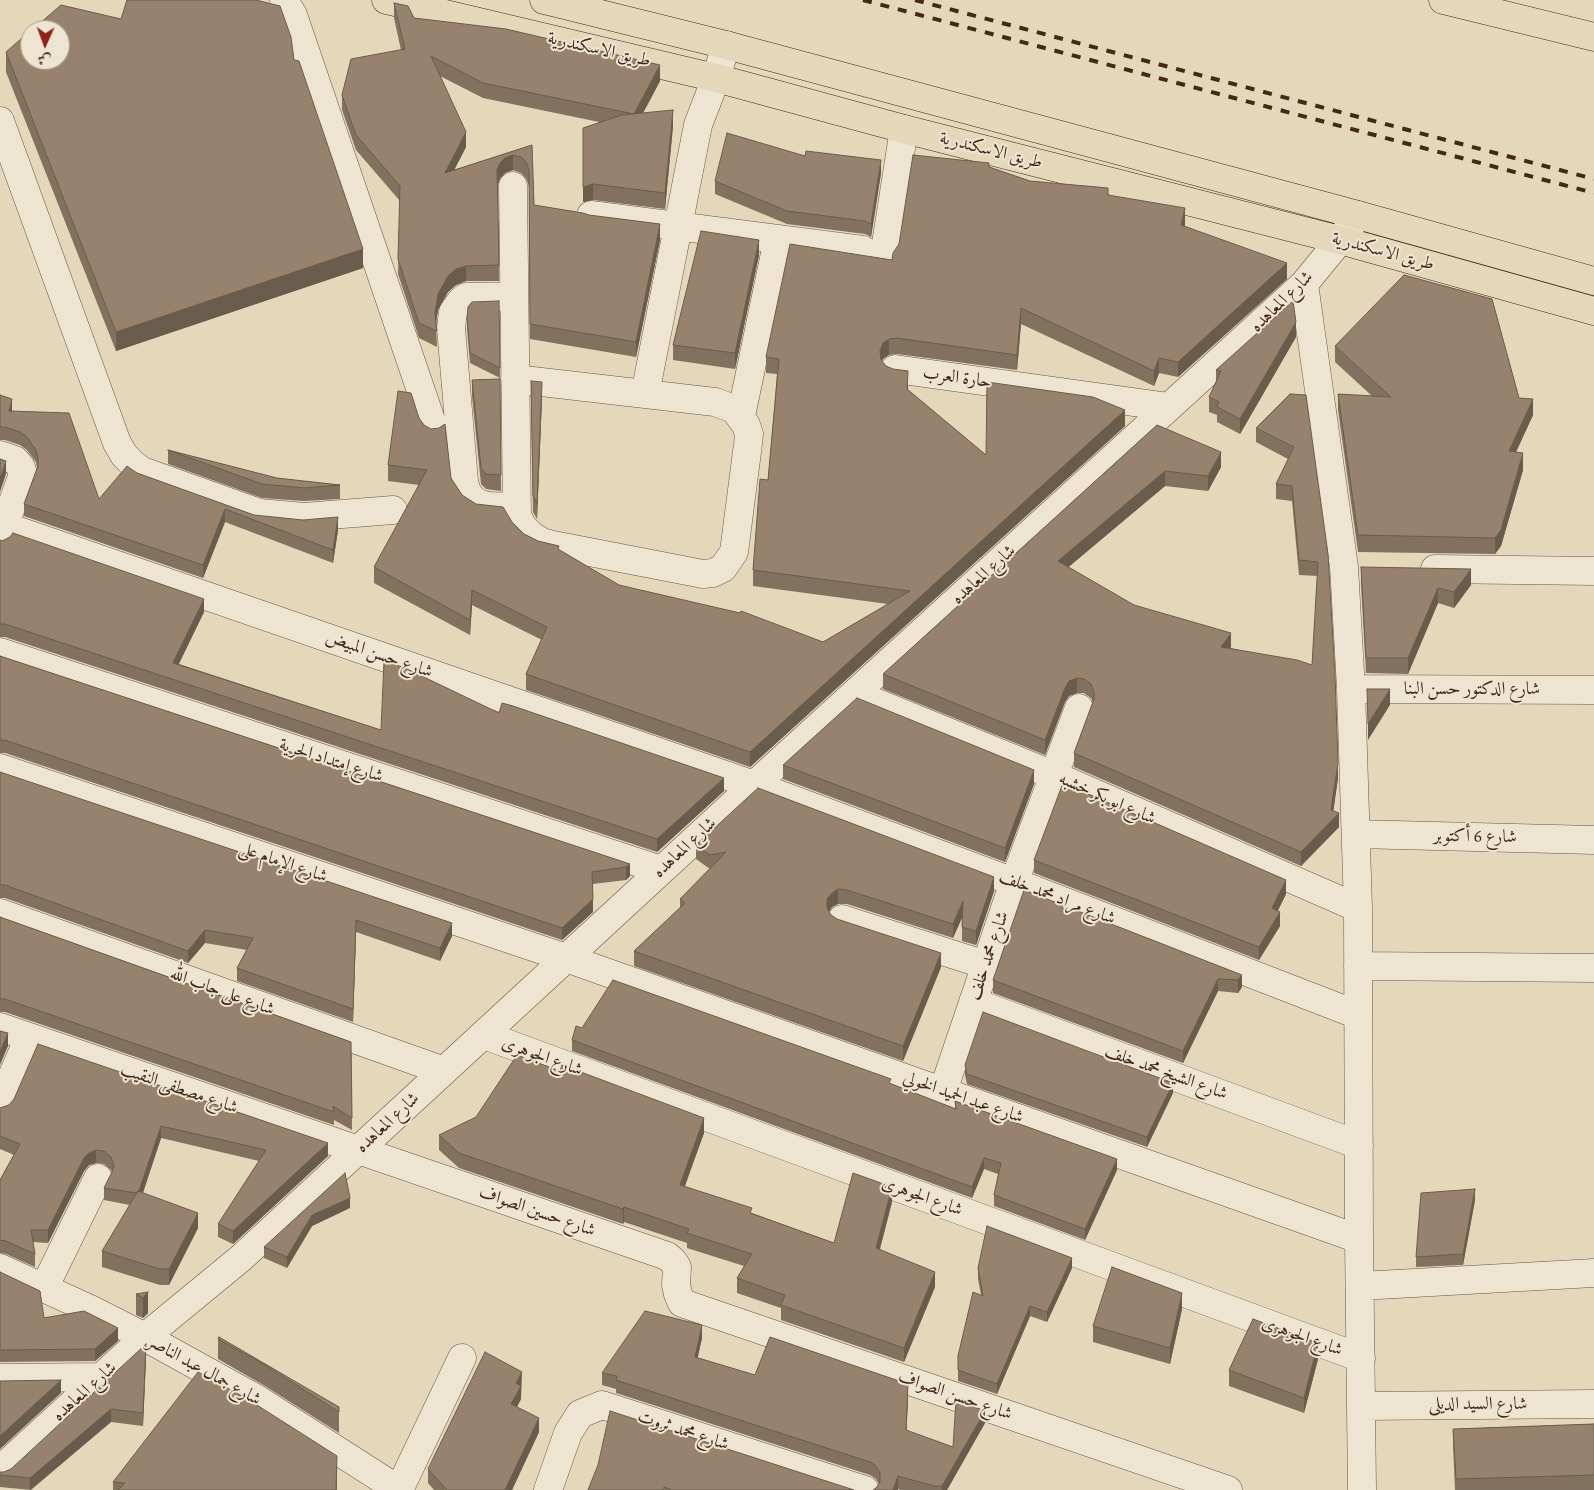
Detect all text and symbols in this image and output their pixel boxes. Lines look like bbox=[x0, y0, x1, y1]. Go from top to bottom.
north arrow bbox=[20, 20, 70, 70]
street label: طريق الاسكندرية bbox=[545, 28, 653, 72]
text: ش bbox=[37, 50, 52, 69]
street label: طريق الاسكندرية bbox=[937, 128, 1045, 174]
street label: طريق الاسكندرية bbox=[1329, 228, 1437, 276]
street label: شارع المعاهده bbox=[1246, 267, 1318, 337]
street label: حارة العرب bbox=[921, 363, 993, 393]
street label: شارع المعاهده bbox=[947, 541, 1021, 609]
street label: شارع حسن المبيض bbox=[323, 627, 435, 683]
street label: شارع الدكتور حسن البنا bbox=[1404, 679, 1540, 701]
street label: شارع إمتداد الحرية bbox=[276, 734, 386, 788]
street label: شارع ابو بكر خشبه bbox=[1055, 768, 1159, 830]
street label: شارع المعاهده bbox=[649, 813, 721, 883]
street label: شارع 6 أكتوبر bbox=[1433, 825, 1517, 849]
street label: شارع الإمام على bbox=[236, 838, 330, 888]
street label: شارع مراد محمد خلف bbox=[996, 866, 1118, 930]
street label: شارع محمد خلف bbox=[964, 909, 1014, 1003]
street label: شارع على جاب الله bbox=[167, 963, 277, 1021]
street label: شارع الجوهرى bbox=[499, 1032, 585, 1082]
street label: شارع الشيخ محمد خلف bbox=[1102, 1041, 1230, 1105]
street label: شارع مصطفى النقيب bbox=[117, 1059, 241, 1119]
street label: شارع عبد الحميد الخولي bbox=[900, 1067, 1026, 1129]
street label: شارع المعاهده bbox=[352, 1088, 424, 1158]
street label: شارع الجوهرى bbox=[879, 1172, 965, 1222]
street label: شارع حسين الصواف bbox=[476, 1182, 598, 1242]
street label: شارع الجوهرى bbox=[1259, 1312, 1345, 1362]
street label: شارع جمال عبد الناصر bbox=[143, 1331, 265, 1411]
street label: شارع المعاهده bbox=[48, 1358, 122, 1426]
street label: شارع حسن الصواف bbox=[895, 1366, 1015, 1426]
street label: شارع السيد الديلى bbox=[1428, 1394, 1528, 1416]
street label: شارع محمد ثروت bbox=[635, 1406, 731, 1456]

